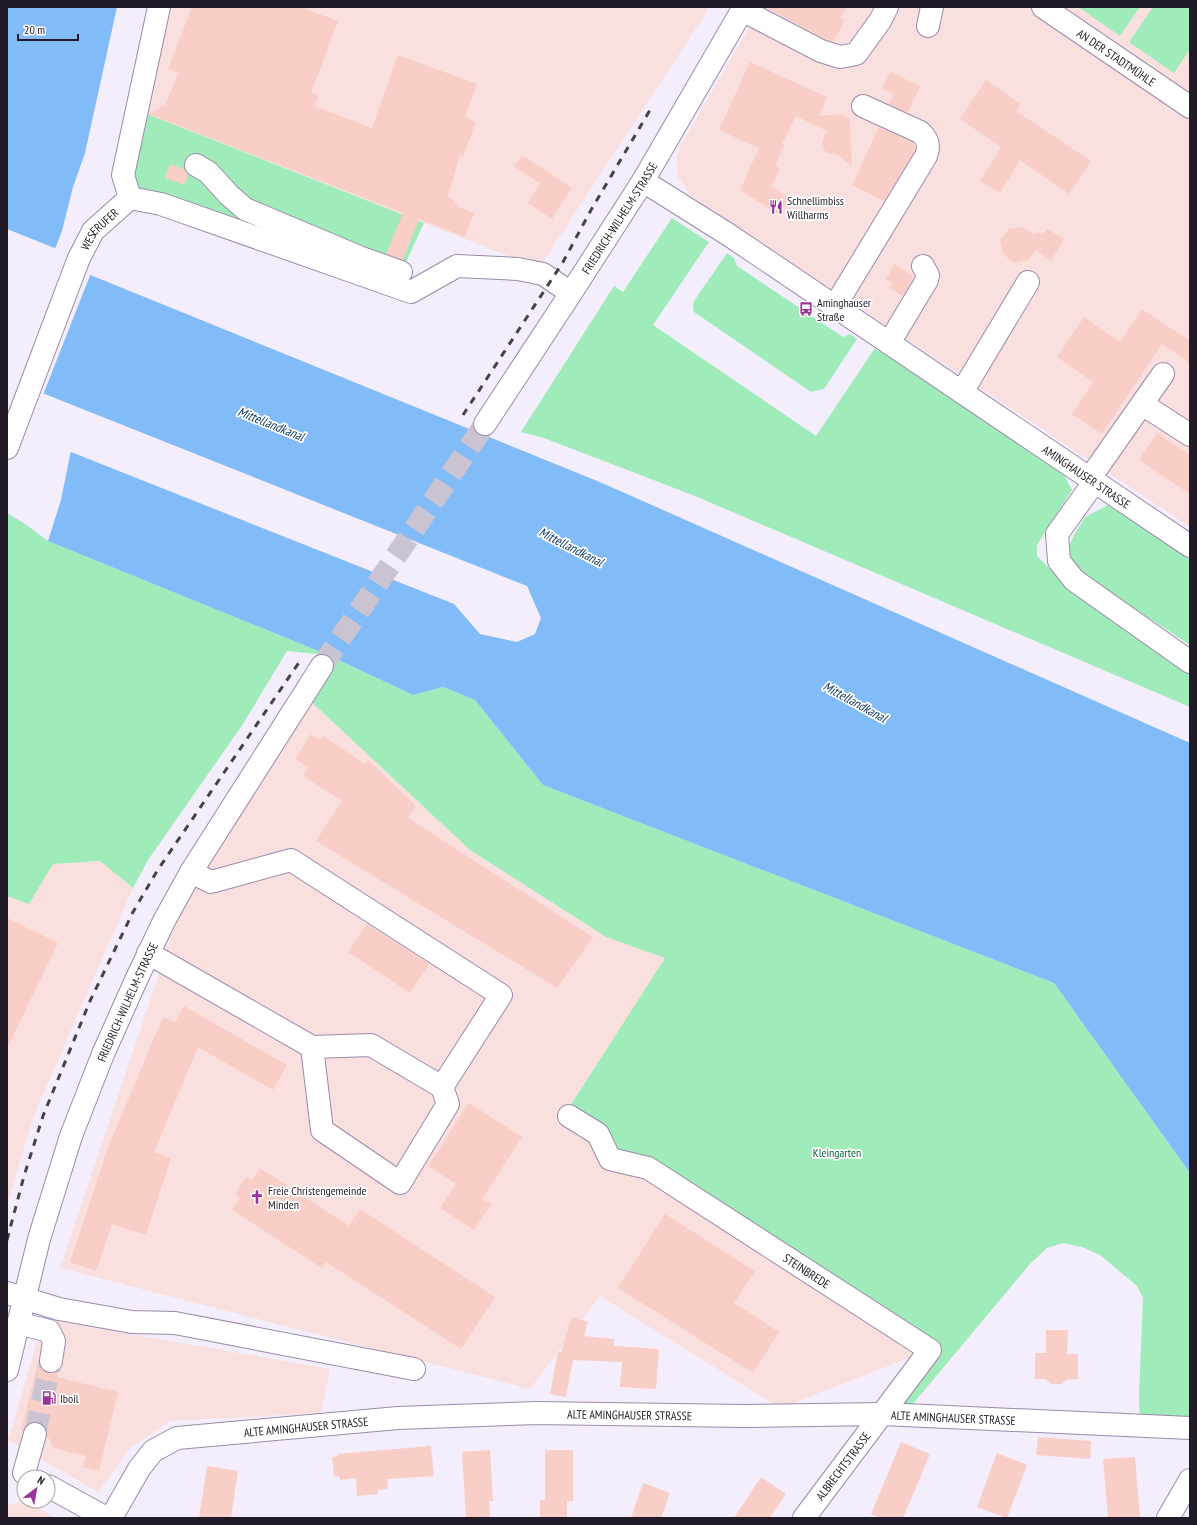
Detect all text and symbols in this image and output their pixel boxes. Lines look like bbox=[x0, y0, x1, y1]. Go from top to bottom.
scale bar bbox=[18, 16, 78, 42]
text: 20 m bbox=[24, 22, 45, 37]
street label: AN DER STADTMÜHLE bbox=[1074, 25, 1159, 89]
street label: FRIEDRICH-WILHELM-STRASSE bbox=[578, 159, 660, 276]
place label: Schnellimbiss Willharms bbox=[787, 193, 844, 222]
restaurant icon: Schnellimbiss Willharms bbox=[768, 199, 784, 215]
street label: WESERUFER bbox=[77, 205, 121, 252]
place label: Aminghauser Straße bbox=[817, 295, 872, 324]
bus stop icon: Aminghauser Straße bbox=[798, 301, 814, 317]
water label: Mittellandkanal bbox=[235, 403, 309, 446]
street label: AMINGHAUSER STRASSE bbox=[1040, 441, 1133, 511]
water label: Mittellandkanal bbox=[536, 523, 608, 571]
water label: Mittellandkanal bbox=[820, 678, 892, 727]
street label: FRIEDRICH-WILHELM-STRASSE bbox=[93, 940, 160, 1064]
park label: Kleingarten bbox=[813, 1145, 861, 1160]
place label: Freie Christengemeinde Minden bbox=[268, 1183, 366, 1212]
church icon: Freie Christengemeinde Minden bbox=[249, 1189, 265, 1205]
street label: STEINBREDE bbox=[781, 1250, 833, 1291]
fuel station icon: Iboil bbox=[41, 1390, 57, 1406]
place label: Iboil bbox=[60, 1391, 79, 1406]
street label: ALTE AMINGHAUSER STRASSE bbox=[567, 1406, 692, 1423]
street label: ALTE AMINGHAUSER STRASSE bbox=[891, 1407, 1016, 1428]
street label: ALTE AMINGHAUSER STRASSE bbox=[243, 1413, 369, 1439]
street label: ALBRECHTSTRASSE bbox=[812, 1429, 874, 1503]
north arrow bbox=[16, 1469, 56, 1509]
text: N bbox=[35, 1473, 47, 1488]

